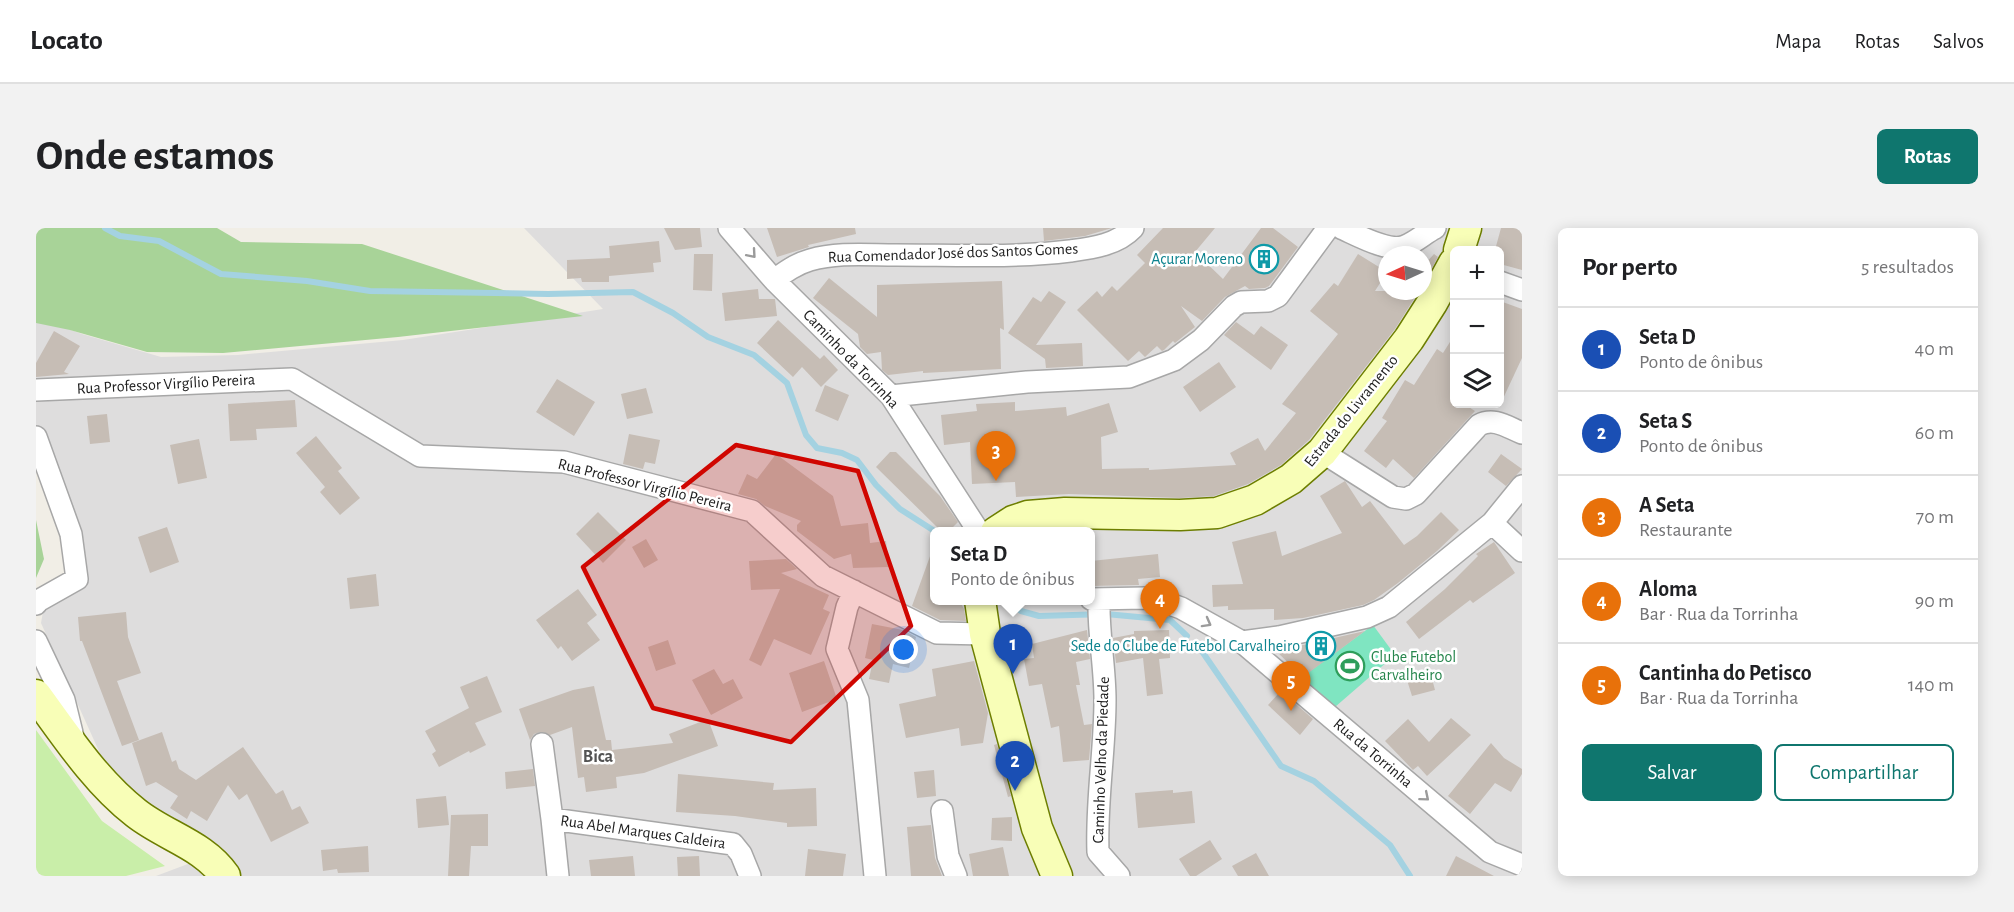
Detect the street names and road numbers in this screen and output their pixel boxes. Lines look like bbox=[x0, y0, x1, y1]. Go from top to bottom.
street label: Rua Comendador José dos Santos Gomes bbox=[828, 241, 1079, 265]
street label: Caminho da Torrinha bbox=[800, 307, 902, 411]
street label: Estrada do Livramento bbox=[1301, 352, 1401, 470]
street label: Rua Professor Virgílio Pereira bbox=[76, 371, 256, 397]
street label: Rua Professor Virgílio Pereira bbox=[556, 456, 734, 514]
street label: Caminho Velho da Piedade bbox=[1090, 676, 1112, 844]
street label: Rua da Torrinha bbox=[1330, 715, 1416, 791]
street label: Rua Abel Marques Caldeira bbox=[559, 812, 727, 852]

